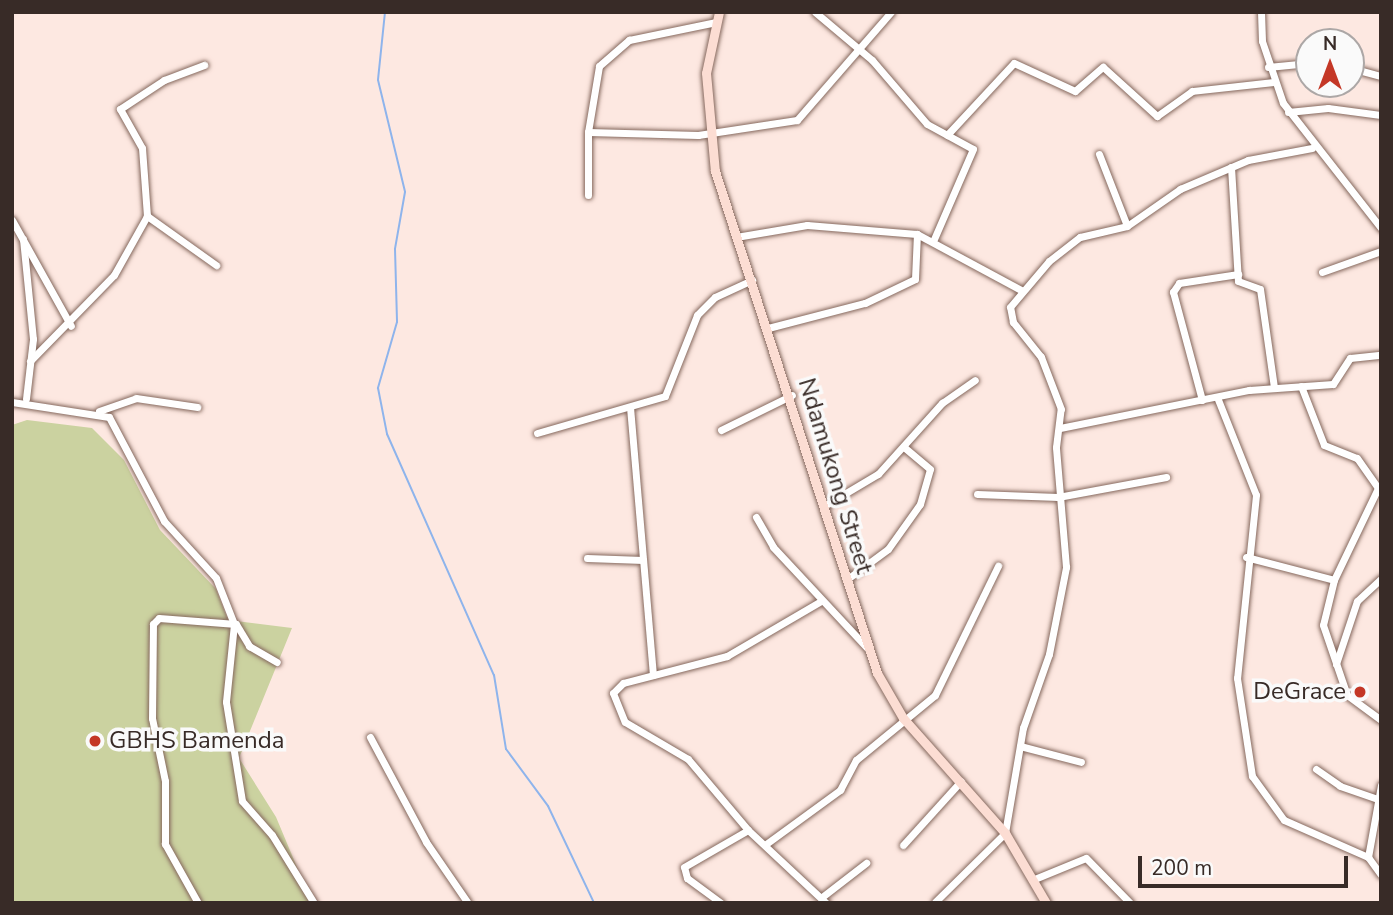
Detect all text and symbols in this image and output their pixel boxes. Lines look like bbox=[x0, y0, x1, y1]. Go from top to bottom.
north arrow bbox=[1295, 28, 1365, 98]
text: N bbox=[1323, 31, 1337, 57]
street label: Ndamukong Street bbox=[792, 375, 878, 577]
place label: DeGrace bbox=[1253, 678, 1346, 706]
marker: DeGrace bbox=[1352, 684, 1368, 700]
place label: GBHS Bamenda bbox=[109, 727, 284, 755]
marker: GBHS Bamenda bbox=[87, 733, 103, 749]
scale bar bbox=[1141, 842, 1351, 886]
text: 200 m bbox=[1151, 854, 1212, 882]

